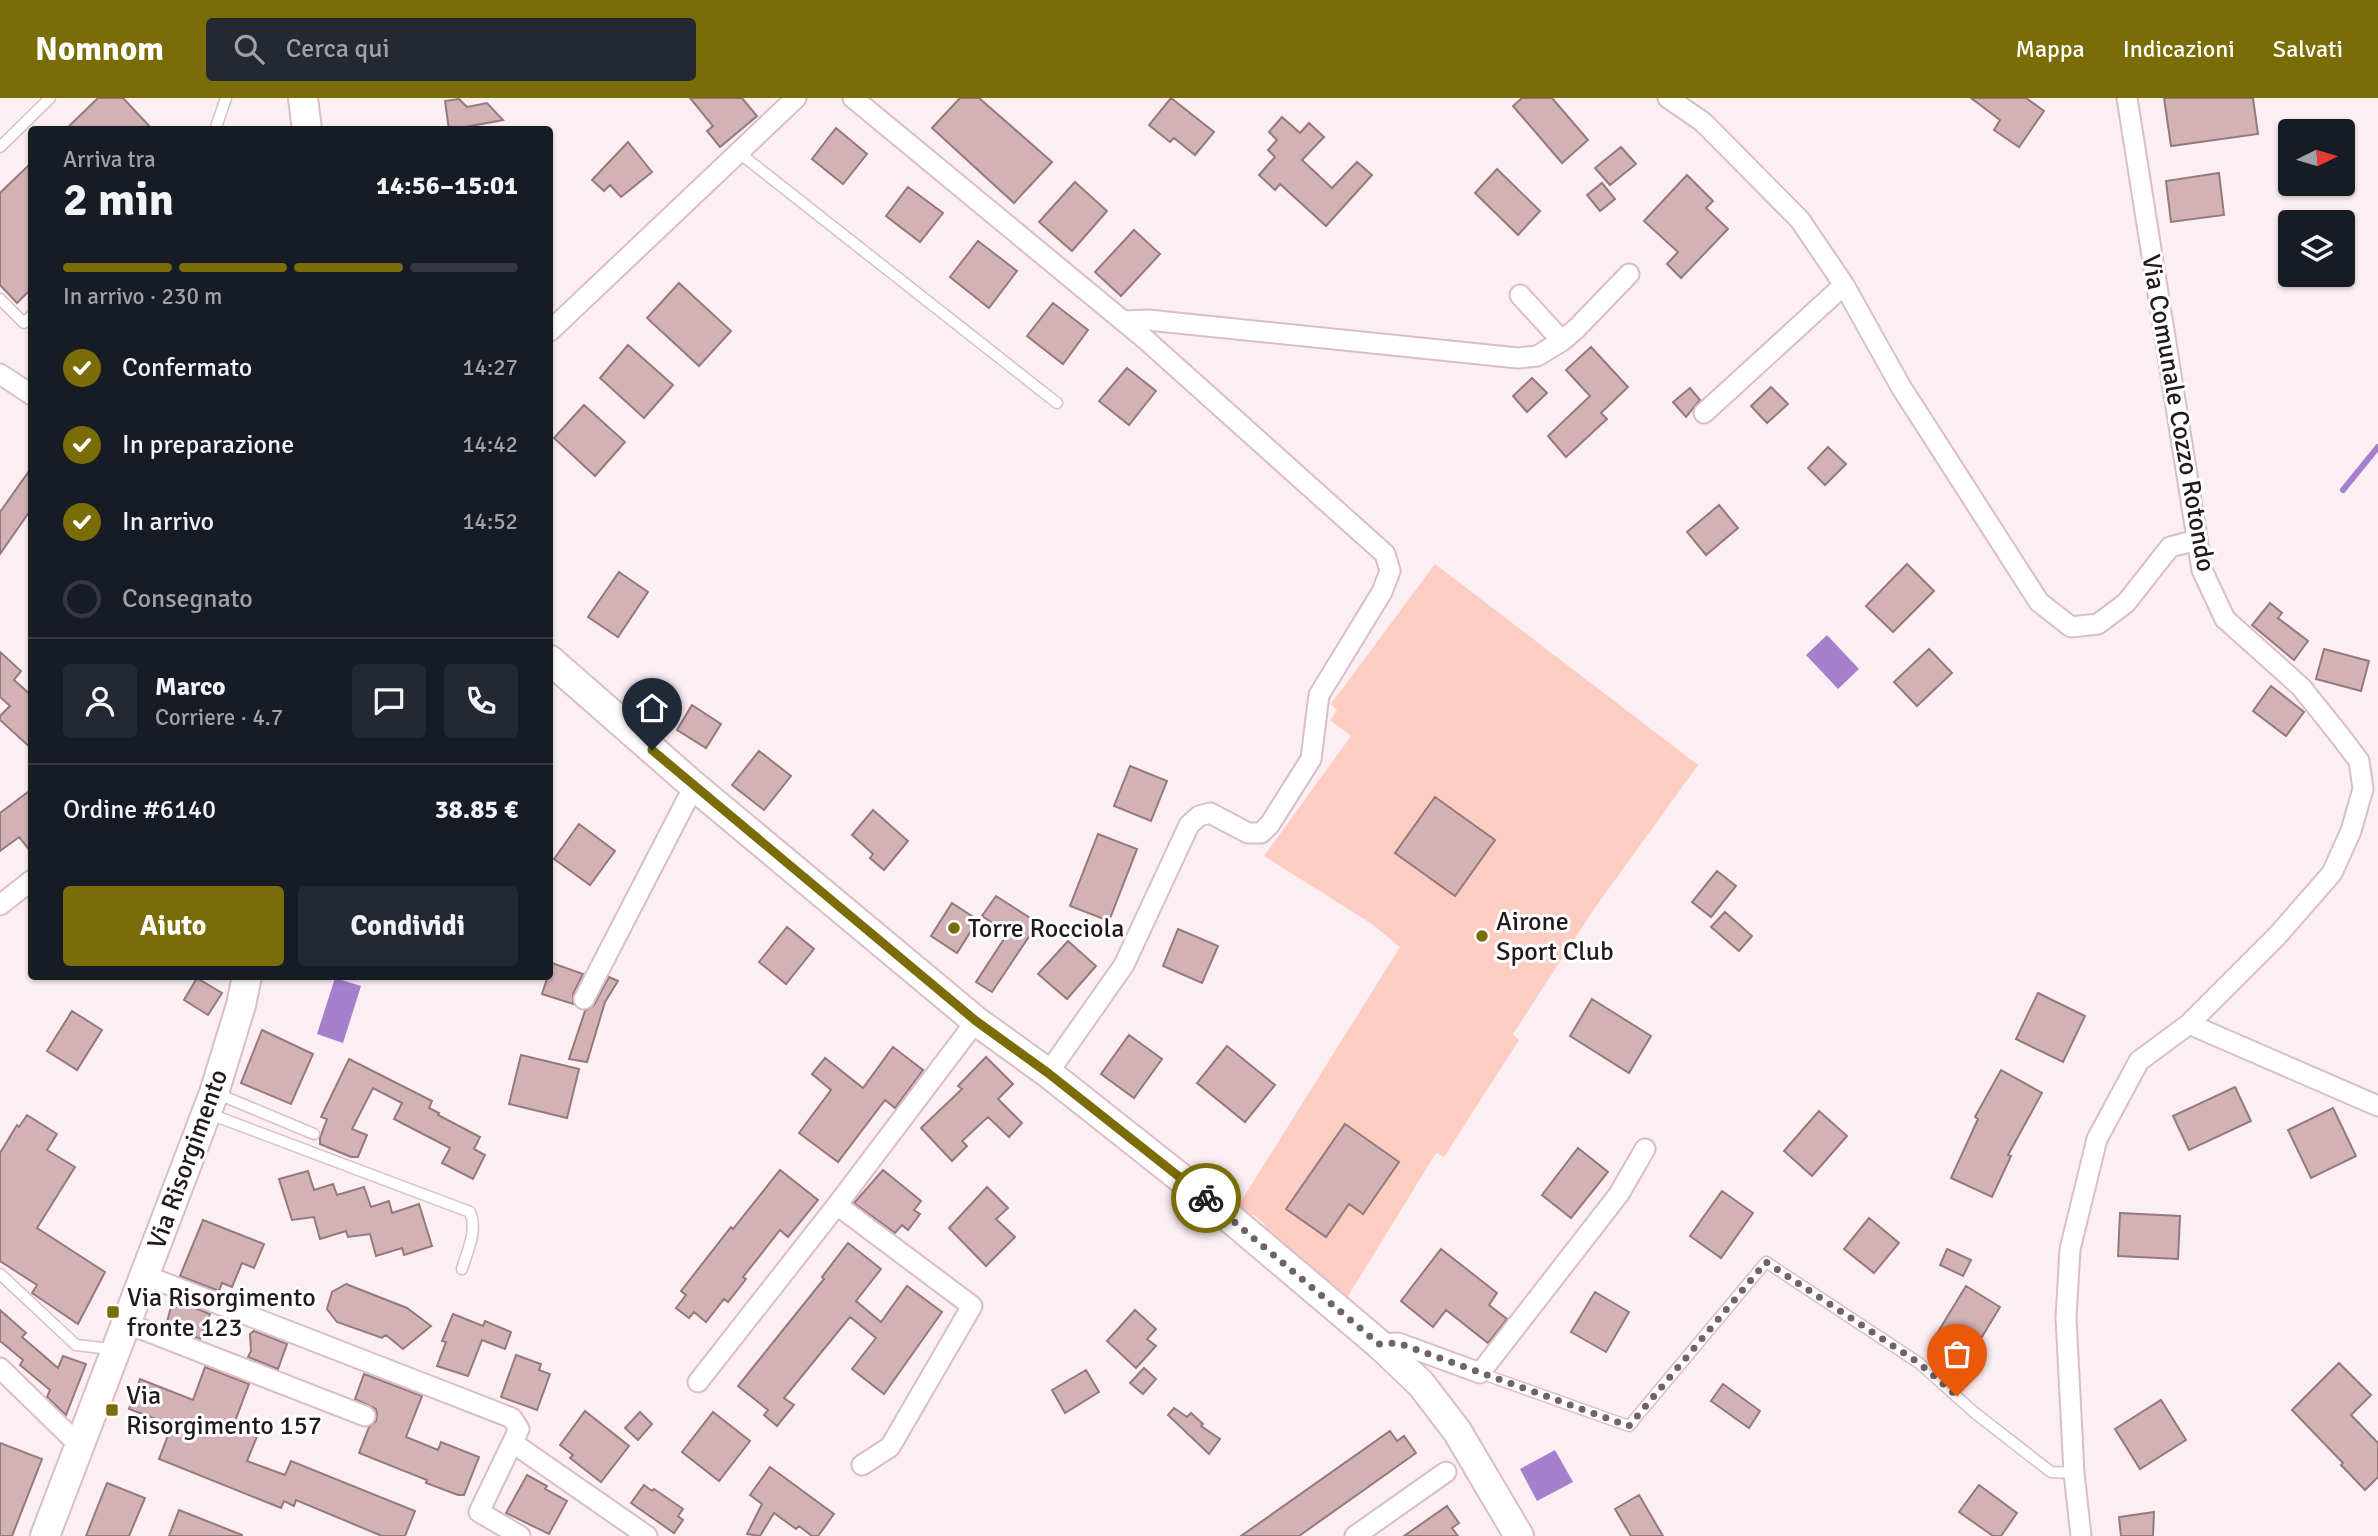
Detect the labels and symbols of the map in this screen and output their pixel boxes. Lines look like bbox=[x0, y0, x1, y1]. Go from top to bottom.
north arrow bbox=[2278, 119, 2356, 196]
street label: Via Comunale Cozzo Rotondo bbox=[2134, 252, 2222, 574]
pin bbox=[622, 678, 682, 750]
place label: Airone Sport Club bbox=[1496, 906, 1614, 968]
place label: Torre Rocciola bbox=[968, 913, 1124, 945]
marker: Torre Rocciola bbox=[946, 920, 962, 936]
marker: Airone Sport Club bbox=[1474, 928, 1490, 944]
street label: Via Risorgimento bbox=[141, 1065, 235, 1254]
courier bbox=[1171, 1163, 1241, 1233]
place label: Via Risorgimento fronte 123 bbox=[127, 1282, 316, 1344]
marker: Via Risorgimento fronte 123 bbox=[105, 1304, 121, 1320]
pin bbox=[1927, 1324, 1987, 1396]
place label: Via Risorgimento 157 bbox=[126, 1380, 322, 1442]
marker: Via Risorgimento 157 bbox=[104, 1402, 120, 1418]

